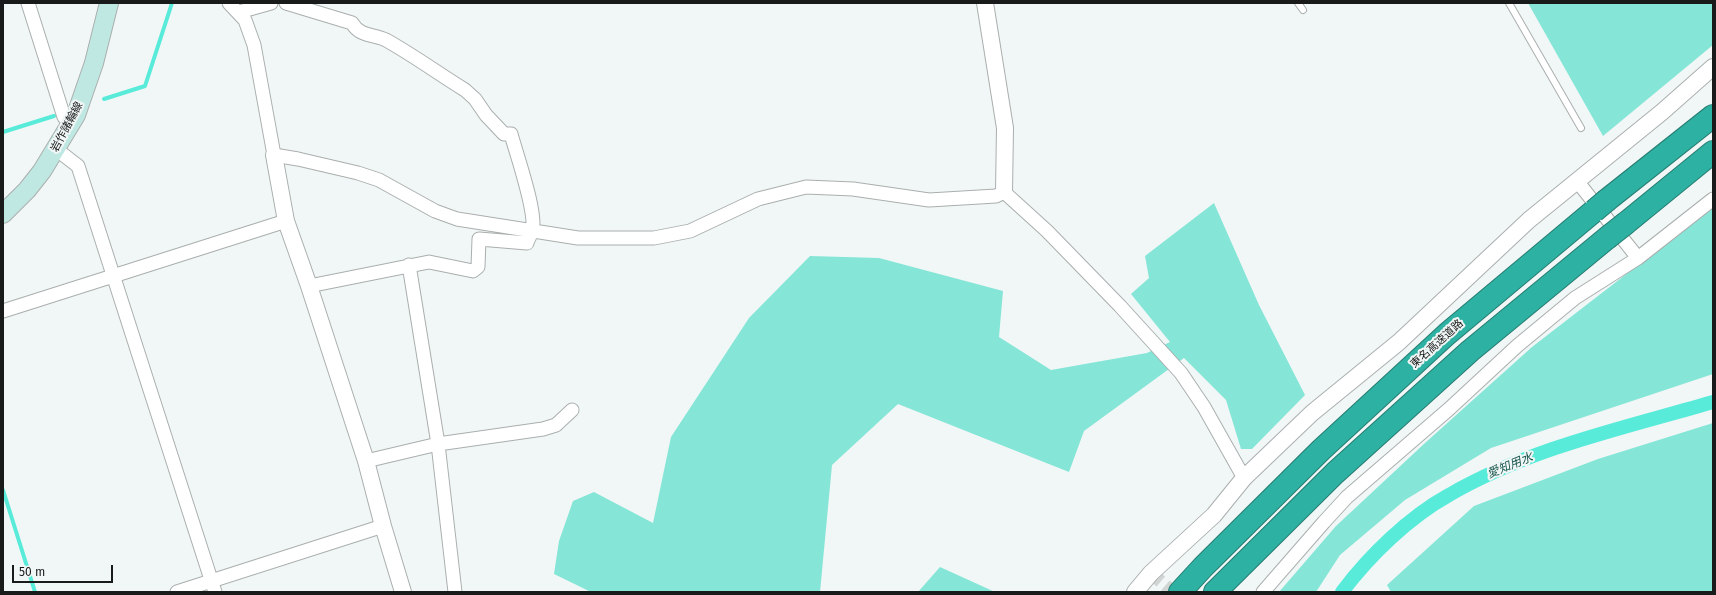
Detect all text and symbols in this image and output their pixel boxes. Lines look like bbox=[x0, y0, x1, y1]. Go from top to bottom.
street label: 岩作諸輪線 bbox=[48, 100, 86, 154]
street label: 東名高速道路 bbox=[1408, 317, 1466, 371]
water label: 愛知用水 bbox=[1485, 450, 1535, 482]
scale bar bbox=[14, 557, 115, 583]
text: 50 m bbox=[19, 565, 45, 579]

